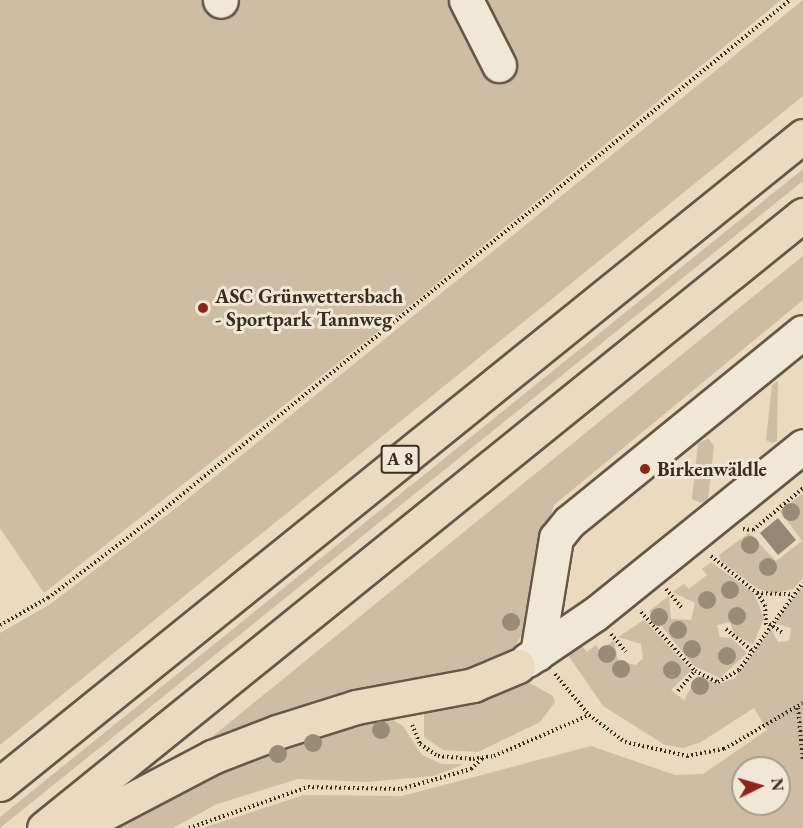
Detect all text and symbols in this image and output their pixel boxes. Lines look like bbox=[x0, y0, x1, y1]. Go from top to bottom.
place label: ASC Grünwettersbach - Sportpark Tannweg bbox=[215, 284, 403, 331]
marker: ASC Grünwettersbach - Sportpark Tannweg bbox=[196, 301, 210, 315]
road number: A 8 bbox=[380, 444, 420, 474]
place label: Birkenwäldle bbox=[657, 457, 767, 481]
marker: Birkenwäldle bbox=[638, 462, 652, 476]
north arrow bbox=[731, 756, 791, 816]
text: N bbox=[766, 777, 788, 792]

